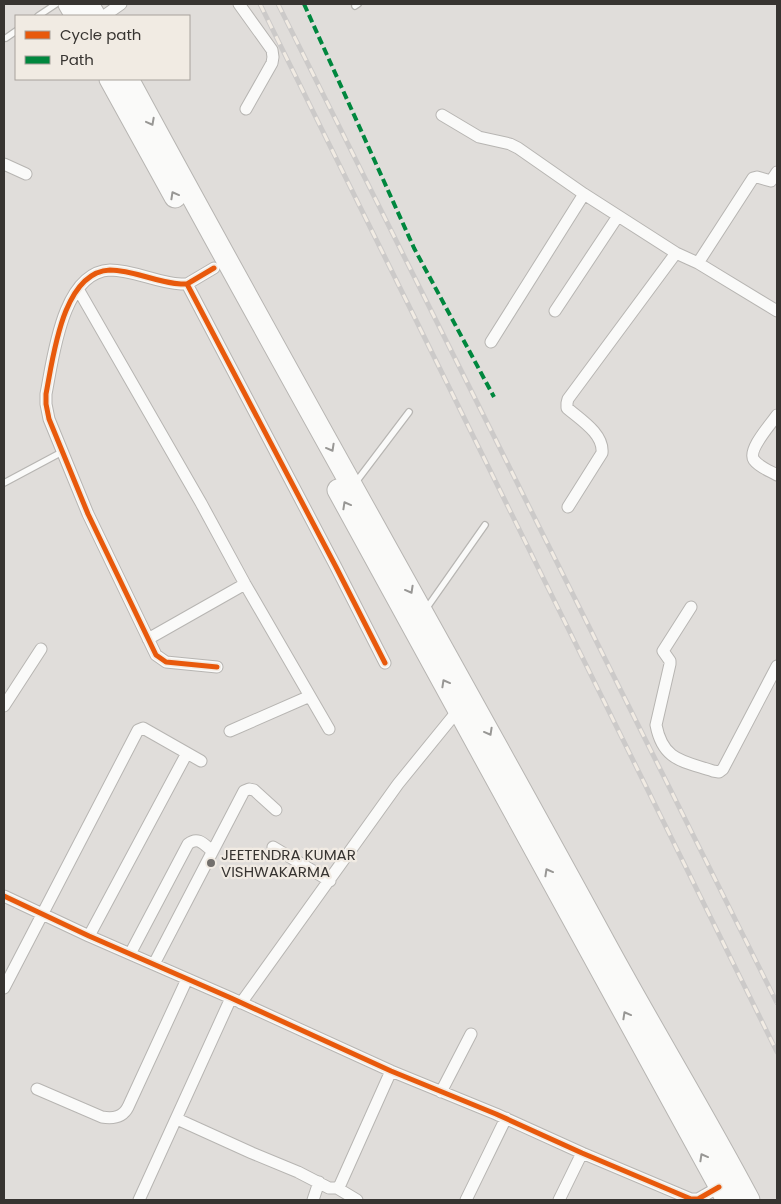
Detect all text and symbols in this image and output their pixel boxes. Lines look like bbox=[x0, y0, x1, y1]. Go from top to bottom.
legend bbox=[15, 15, 190, 80]
text: Cycle path bbox=[60, 24, 141, 45]
text: Path bbox=[60, 49, 94, 70]
one-way arrow bbox=[145, 116, 155, 125]
one-way arrow bbox=[170, 191, 180, 200]
one-way arrow bbox=[325, 443, 335, 452]
one-way arrow bbox=[343, 502, 353, 511]
one-way arrow bbox=[404, 584, 414, 593]
one-way arrow bbox=[441, 680, 451, 689]
one-way arrow bbox=[483, 727, 493, 736]
place label: JEETENDRA KUMAR VISHWAKARMA bbox=[221, 844, 356, 882]
marker: JEETENDRA KUMAR VISHWAKARMA bbox=[205, 857, 217, 869]
one-way arrow bbox=[544, 868, 554, 877]
one-way arrow bbox=[622, 1011, 632, 1020]
one-way arrow bbox=[700, 1154, 710, 1163]

